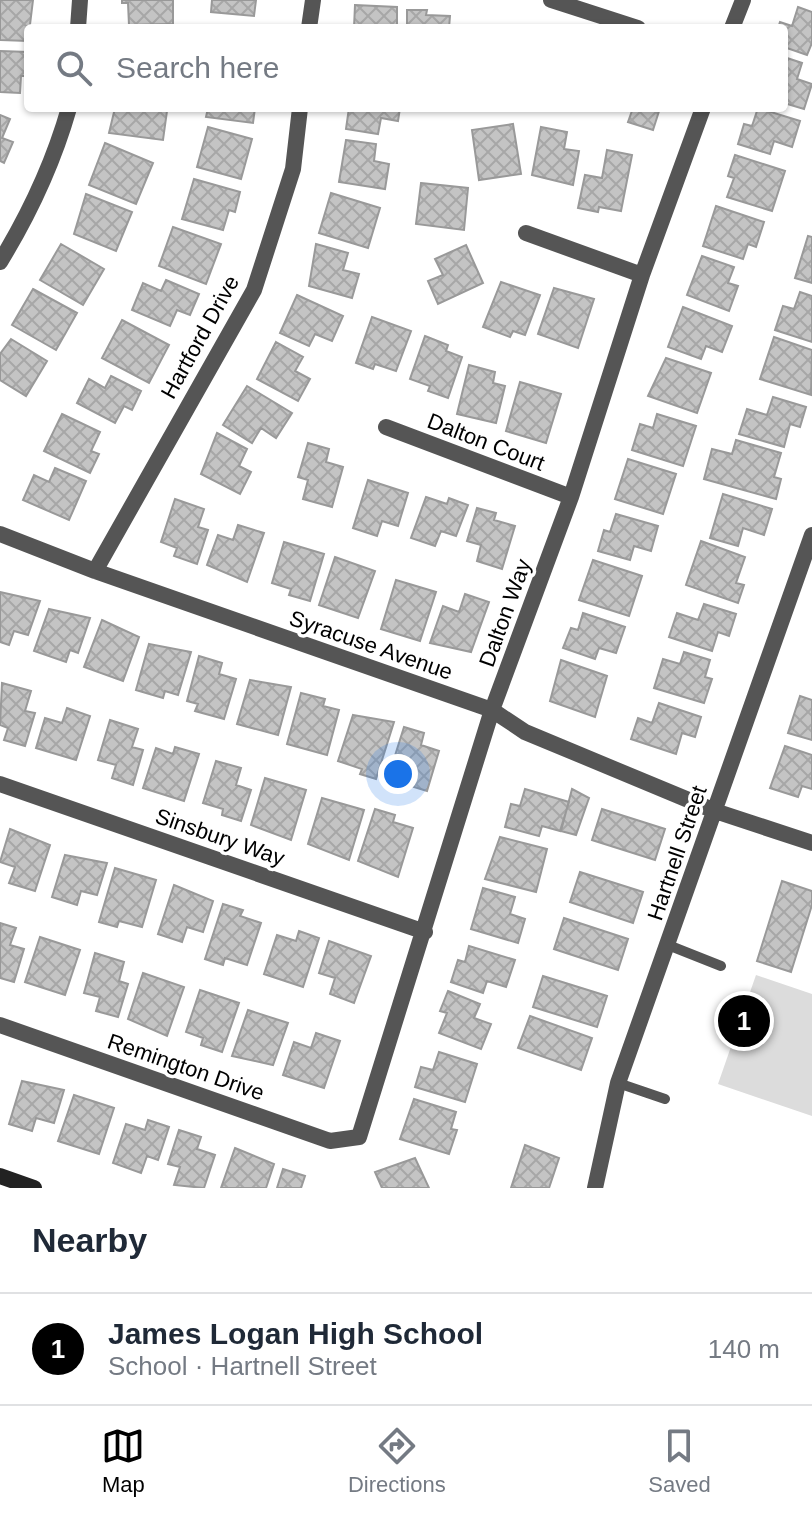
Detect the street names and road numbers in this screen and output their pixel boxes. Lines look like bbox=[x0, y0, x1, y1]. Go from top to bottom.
street label: Hartford Drive bbox=[156, 271, 244, 403]
street label: Dalton Court bbox=[424, 408, 548, 476]
street label: Dalton Way bbox=[474, 556, 536, 670]
street label: Syracuse Avenue bbox=[286, 605, 456, 685]
street label: Hartnell Street bbox=[642, 782, 712, 924]
street label: Sinsbury Way bbox=[152, 803, 288, 871]
street label: Remington Drive bbox=[104, 1029, 268, 1105]

